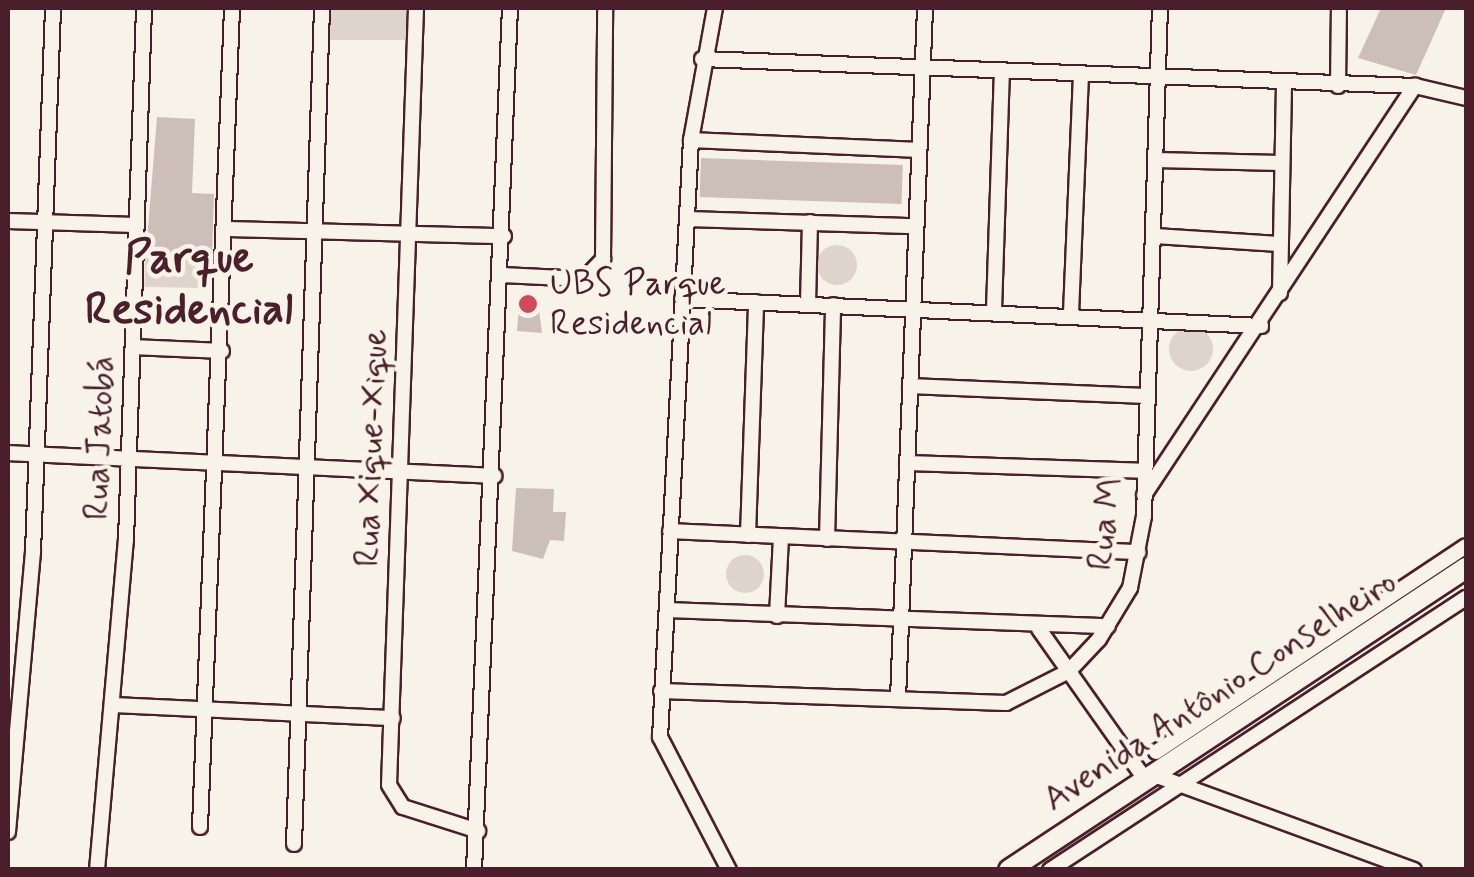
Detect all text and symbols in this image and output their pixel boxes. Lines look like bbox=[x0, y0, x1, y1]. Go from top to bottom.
district label: Parque Residencial bbox=[85, 232, 293, 338]
place label: UBS Parque Residencial bbox=[550, 263, 723, 345]
marker: UBS Parque Residencial bbox=[515, 291, 541, 317]
street label: Rua Xique-Xique bbox=[347, 330, 397, 566]
street label: Rua Jatobá bbox=[76, 357, 124, 519]
street label: Rua M bbox=[1079, 475, 1133, 573]
street label: Avenida Antônio Conselheiro bbox=[1035, 561, 1405, 821]

